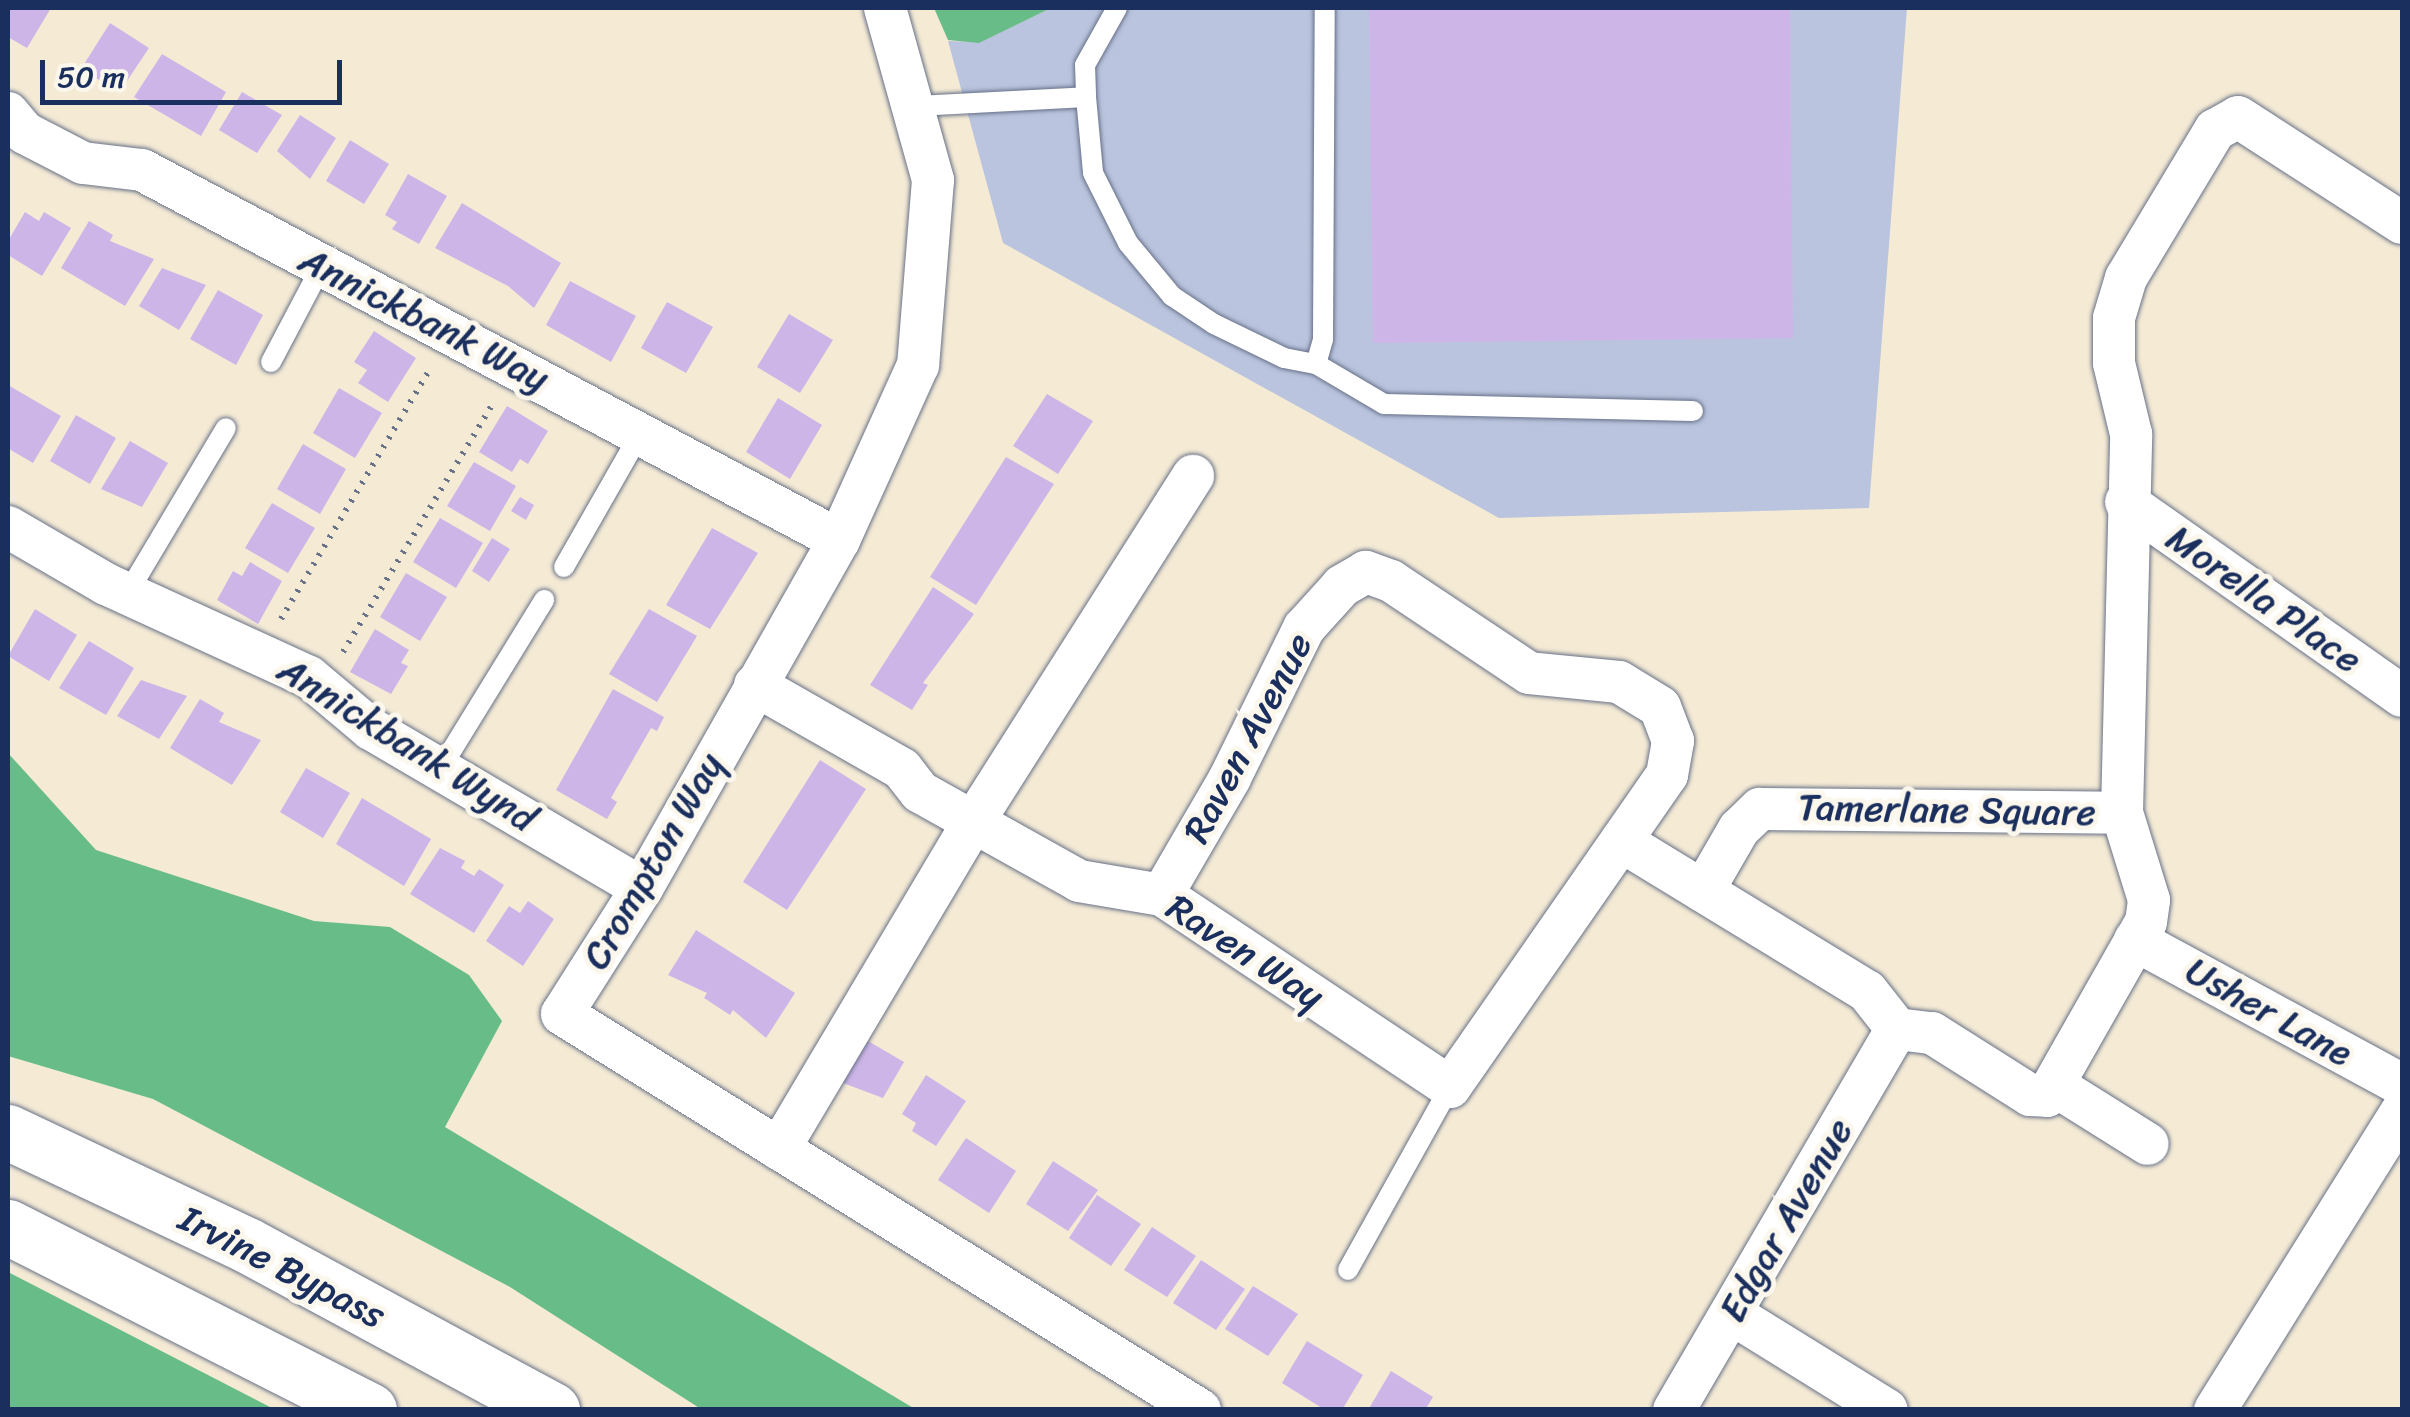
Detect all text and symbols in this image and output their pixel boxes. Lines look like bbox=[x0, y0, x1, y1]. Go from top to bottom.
scale bar bbox=[45, 40, 348, 102]
text: 50 m bbox=[57, 50, 125, 104]
street label: Annickbank Way bbox=[292, 237, 556, 401]
street label: Morella Place bbox=[2158, 515, 2370, 683]
street label: Raven Avenue bbox=[1174, 625, 1322, 851]
street label: Annickbank Wynd bbox=[270, 646, 544, 842]
street label: Crompton Way bbox=[573, 745, 733, 977]
street label: Tamerlane Square bbox=[1798, 785, 2096, 835]
street label: Raven Way bbox=[1158, 884, 1332, 1020]
street label: Usher Lane bbox=[2177, 947, 2361, 1077]
street label: Edgar Avenue bbox=[1710, 1111, 1862, 1329]
street label: Irvine Bypass bbox=[172, 1196, 392, 1338]

